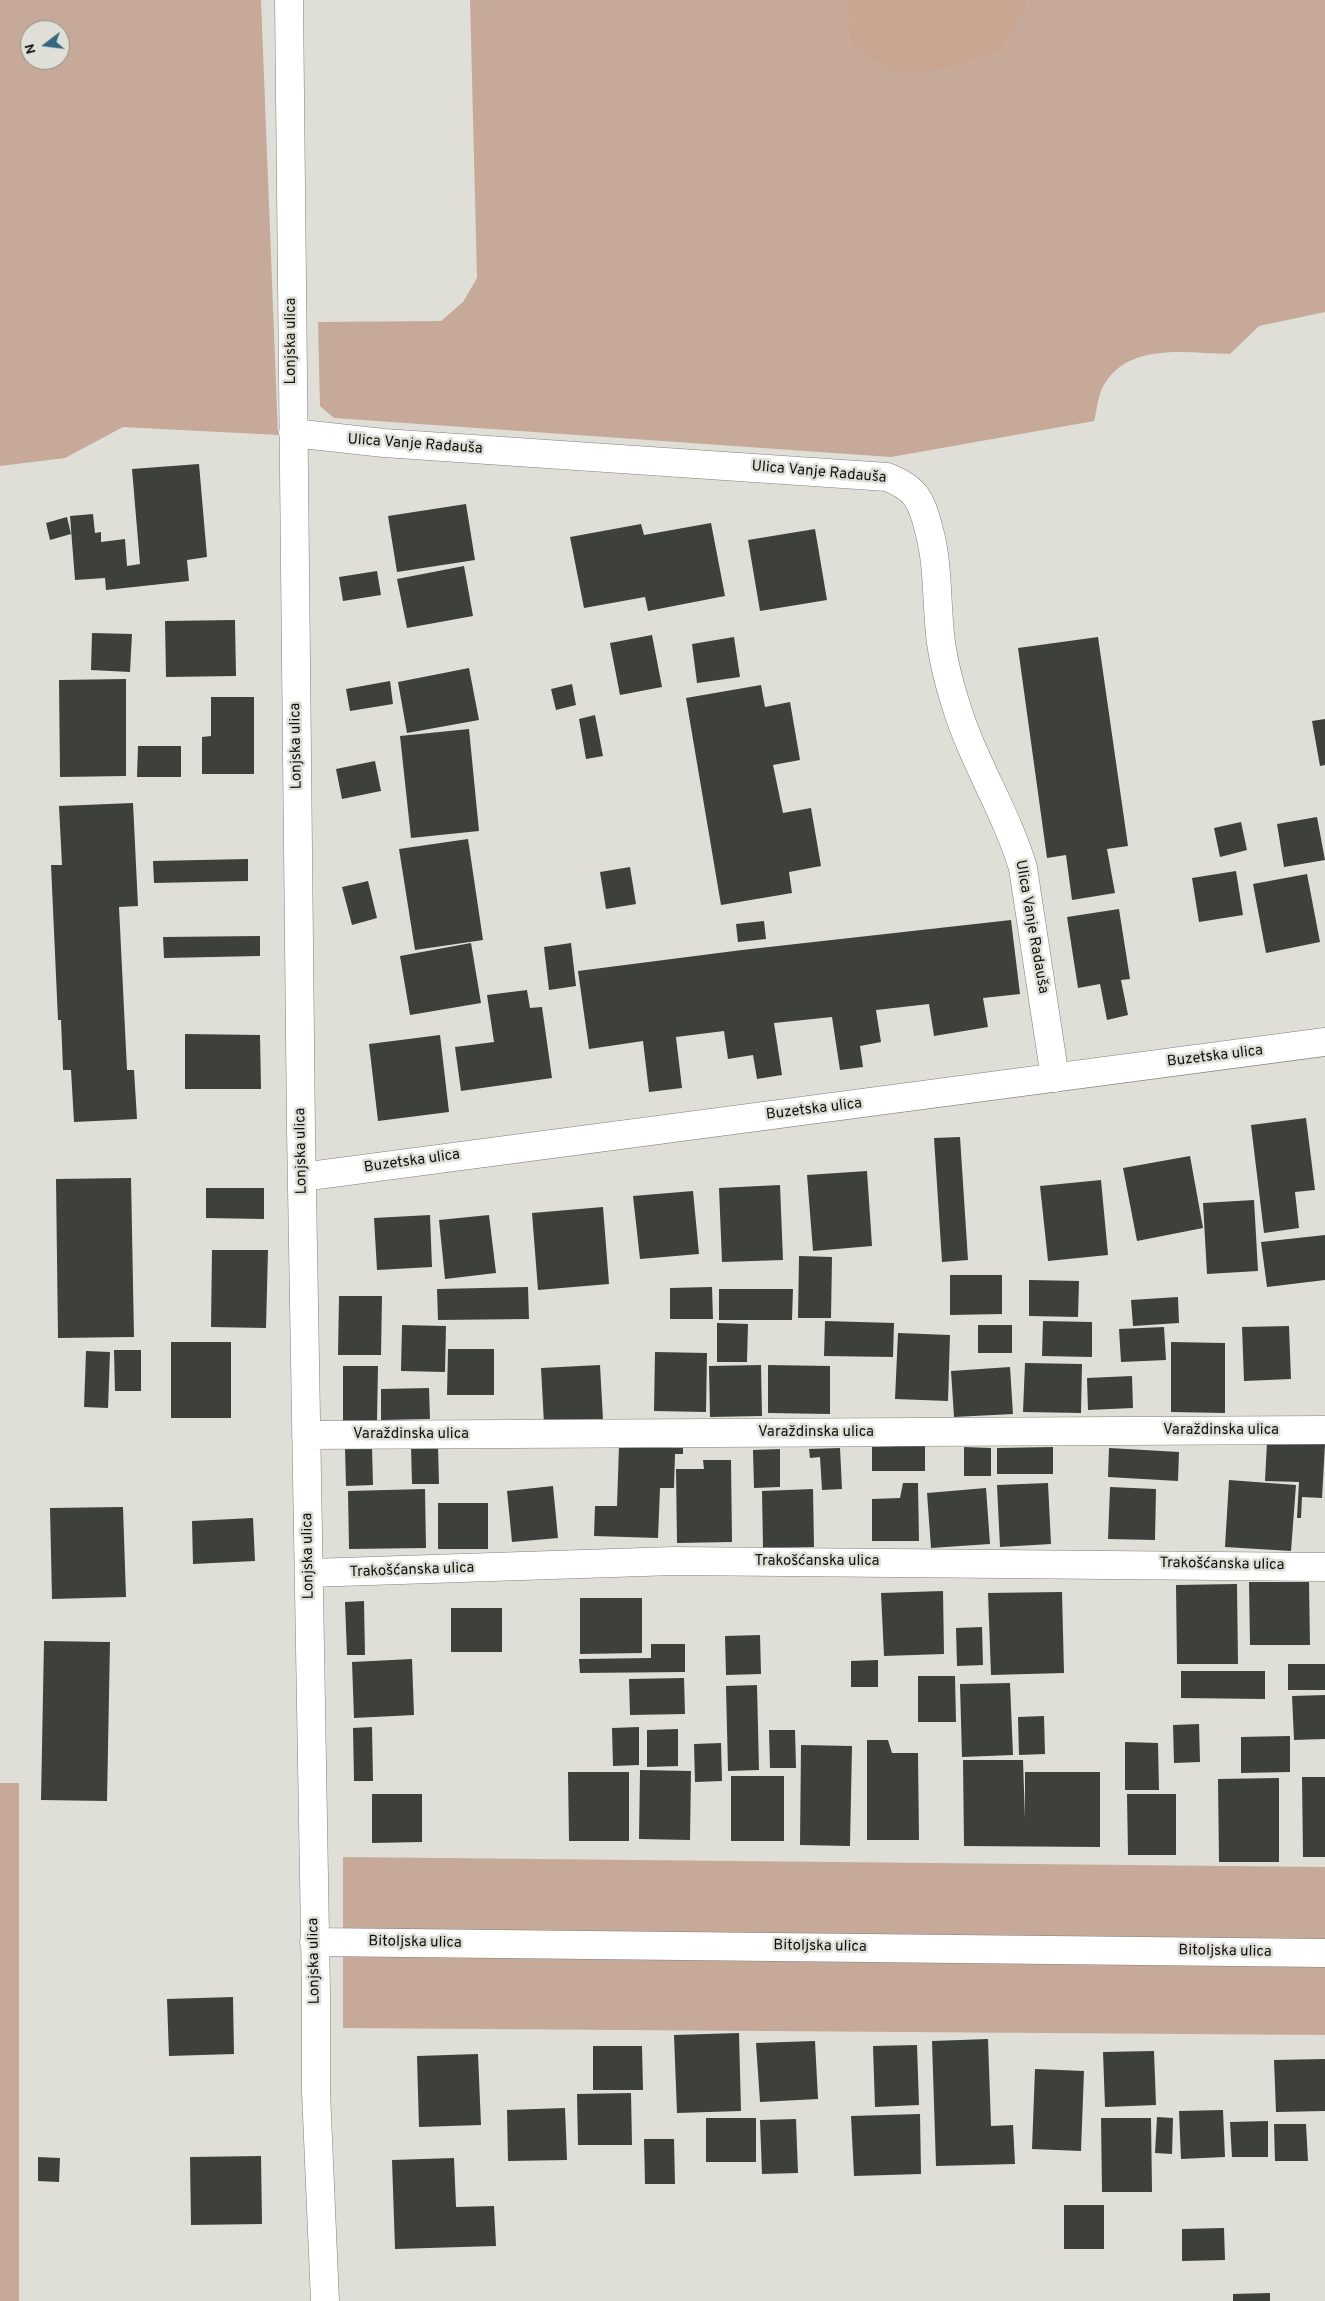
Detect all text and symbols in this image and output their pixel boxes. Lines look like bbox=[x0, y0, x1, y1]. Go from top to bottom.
north arrow bbox=[20, 20, 70, 70]
text: N bbox=[21, 42, 41, 56]
street label: Lonjska ulica bbox=[283, 298, 301, 384]
street label: Ulica Vanje Radauša bbox=[347, 431, 483, 459]
street label: Ulica Vanje Radauša bbox=[751, 458, 887, 488]
street label: Lonjska ulica bbox=[287, 702, 307, 790]
street label: Ulica Vanje Radauša bbox=[1010, 859, 1052, 995]
street label: Buzetska ulica bbox=[1166, 1042, 1264, 1072]
street label: Buzetska ulica bbox=[765, 1095, 863, 1125]
street label: Lonjska ulica bbox=[292, 1107, 312, 1195]
street label: Buzetska ulica bbox=[363, 1146, 461, 1178]
street label: Varaždinska ulica bbox=[1163, 1422, 1279, 1440]
street label: Varaždinska ulica bbox=[758, 1424, 874, 1442]
street label: Varaždinska ulica bbox=[353, 1426, 469, 1444]
street label: Lonjska ulica bbox=[299, 1512, 319, 1600]
street label: Trakošćanska ulica bbox=[755, 1553, 879, 1571]
street label: Trakošćanska ulica bbox=[1159, 1555, 1285, 1575]
street label: Trakošćanska ulica bbox=[349, 1560, 475, 1582]
street label: Lonjska ulica bbox=[305, 1917, 325, 2005]
street label: Bitoljska ulica bbox=[368, 1933, 462, 1953]
street label: Bitoljska ulica bbox=[773, 1937, 867, 1957]
street label: Bitoljska ulica bbox=[1178, 1942, 1272, 1962]

